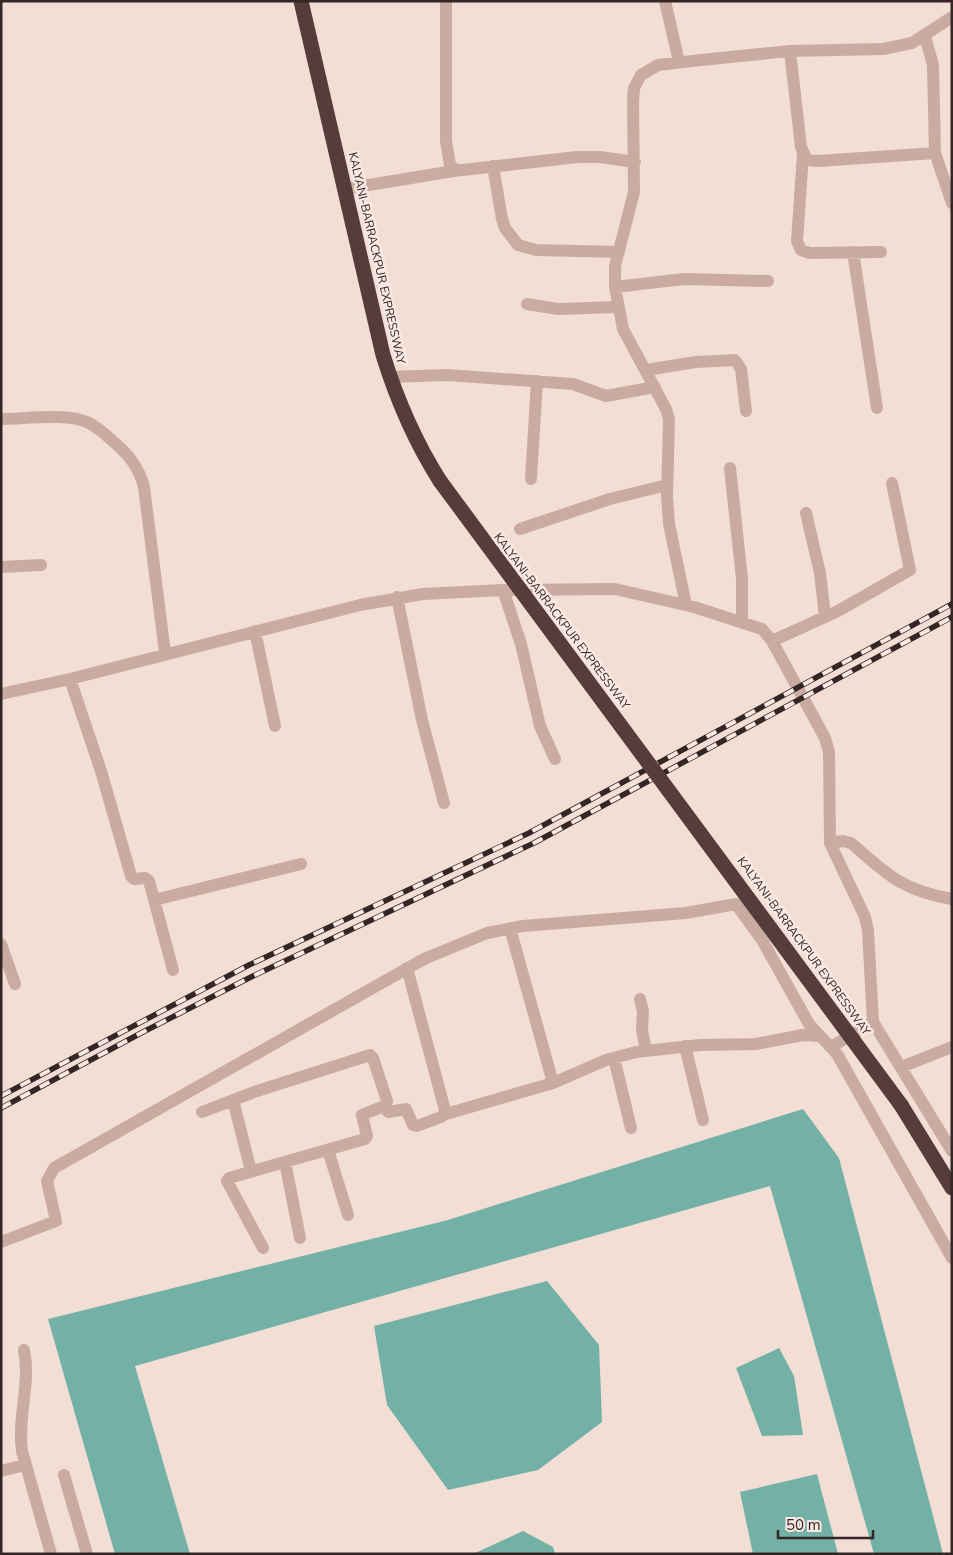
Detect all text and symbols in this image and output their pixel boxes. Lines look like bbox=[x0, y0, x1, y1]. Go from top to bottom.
street label: KALYANI-BARRACKPUR EXPRESSWAY bbox=[345, 150, 409, 366]
street label: KALYANI-BARRACKPUR EXPRESSWAY bbox=[490, 530, 634, 713]
street label: KALYANI-BARRACKPUR EXPRESSWAY bbox=[734, 854, 875, 1039]
scale bar bbox=[778, 1508, 873, 1540]
text: 50 m bbox=[786, 1515, 821, 1535]

